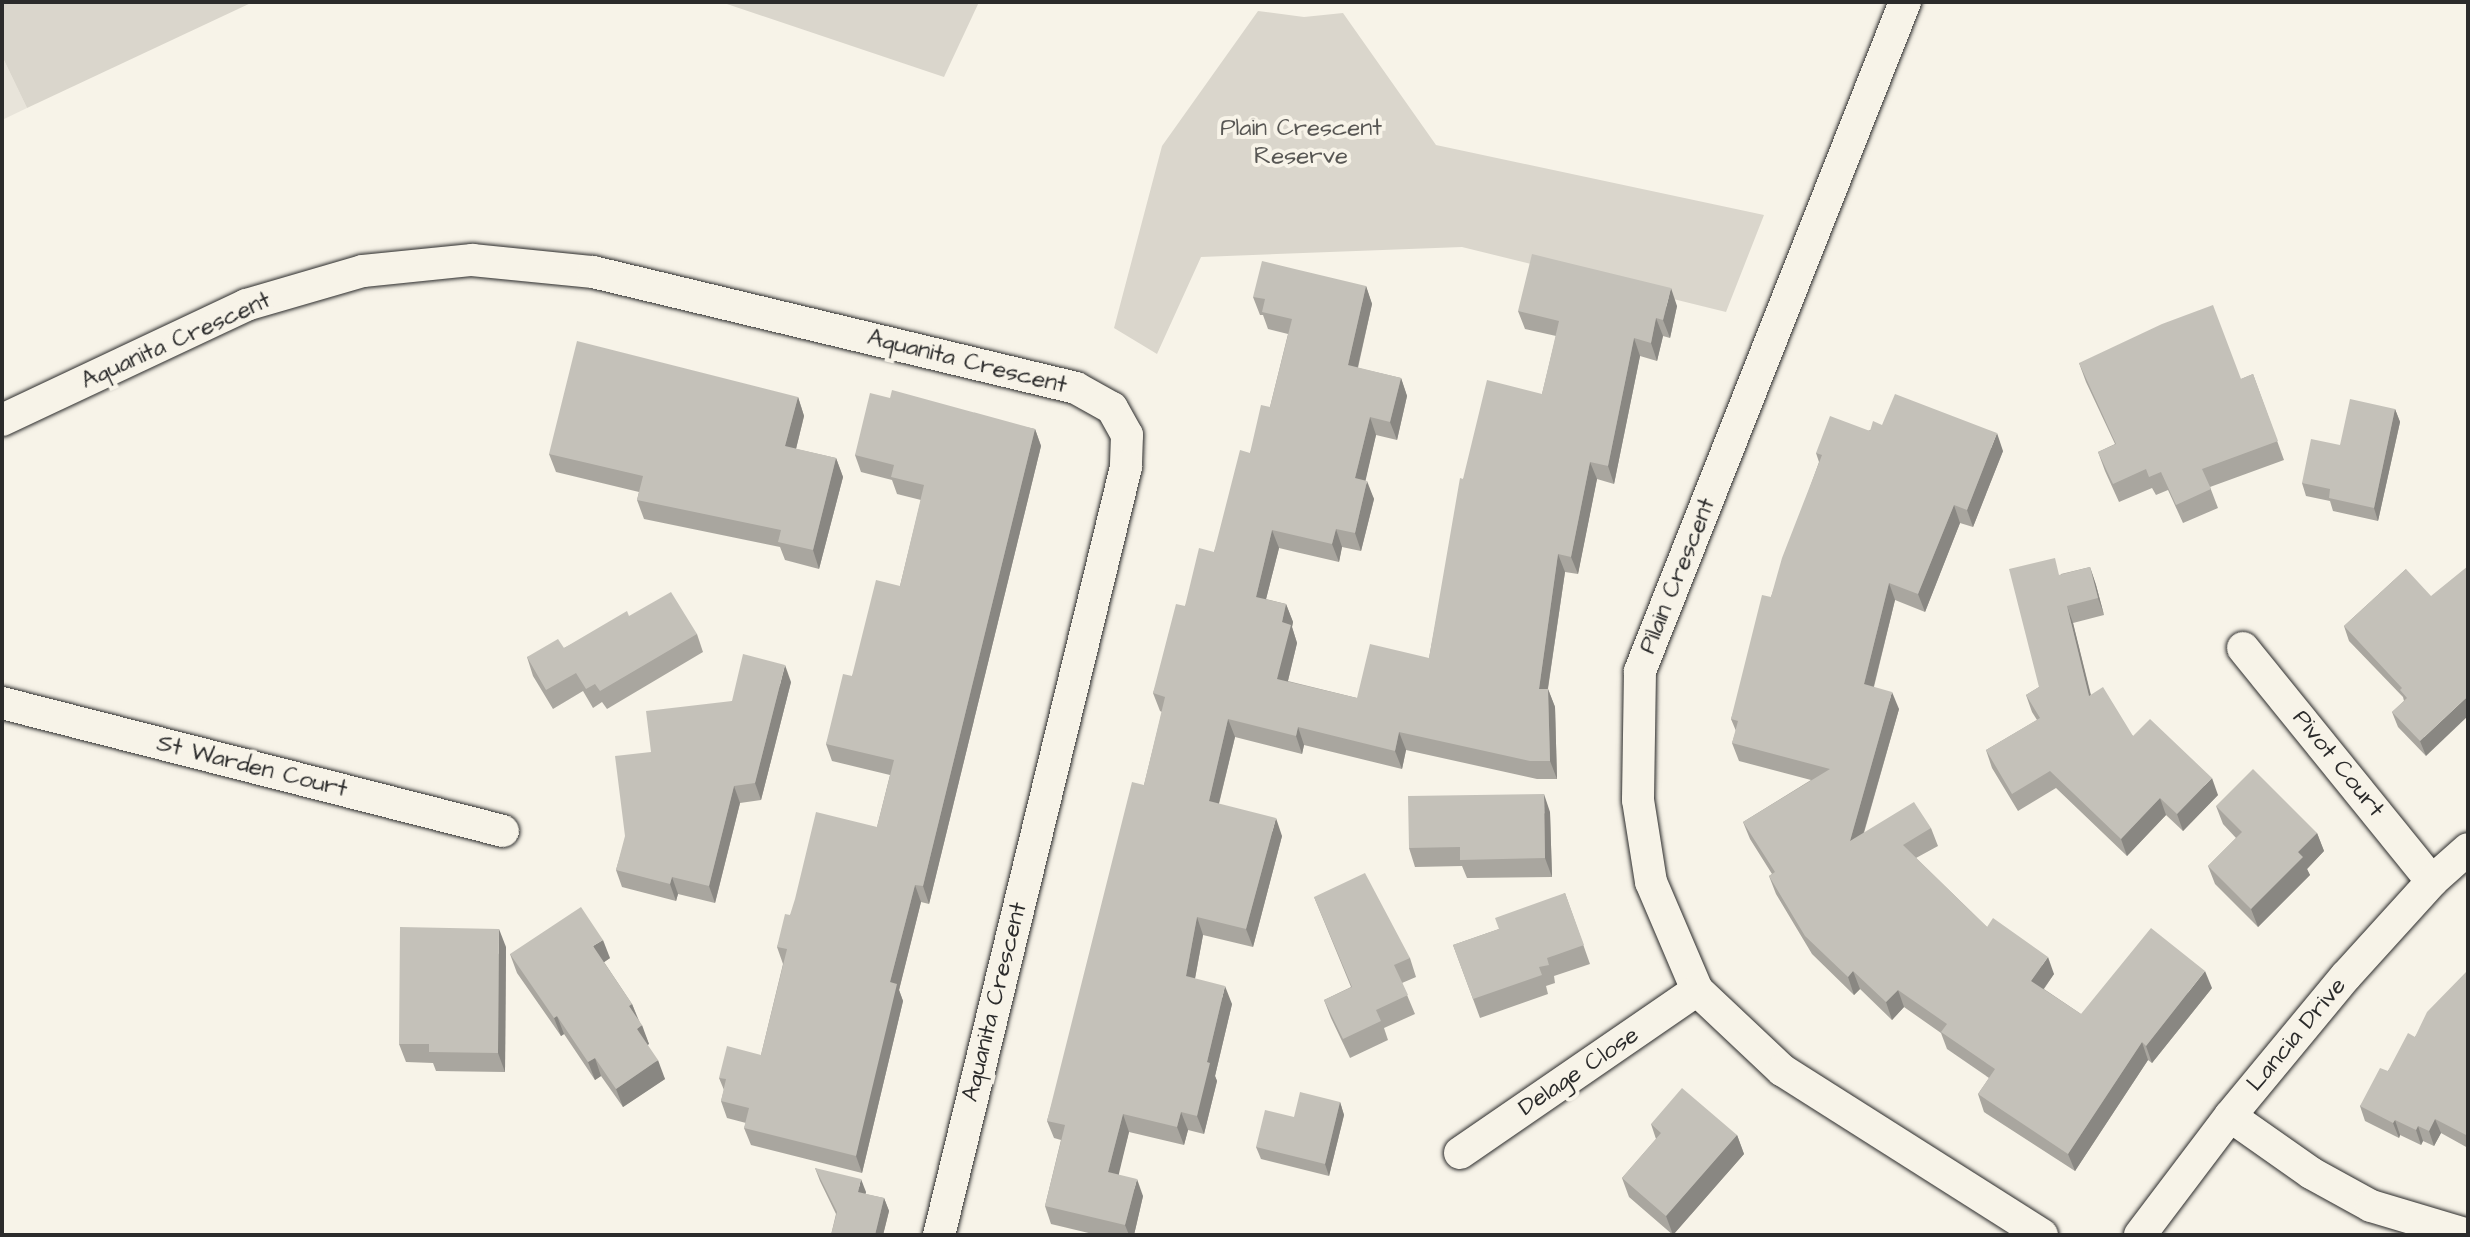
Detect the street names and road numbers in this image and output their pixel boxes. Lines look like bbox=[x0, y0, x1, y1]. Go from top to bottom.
street label: Aquanita Crescent bbox=[77, 286, 275, 396]
street label: Aquanita Crescent bbox=[864, 323, 1070, 401]
street label: Pilain Crescent bbox=[1634, 494, 1722, 658]
street label: Pivot Court bbox=[2286, 704, 2390, 824]
street label: St Warden Court bbox=[154, 729, 350, 805]
street label: Aquanita Crescent bbox=[956, 899, 1034, 1105]
street label: Lancia Drive bbox=[2241, 972, 2353, 1098]
street label: Delage Close bbox=[1513, 1021, 1645, 1123]

